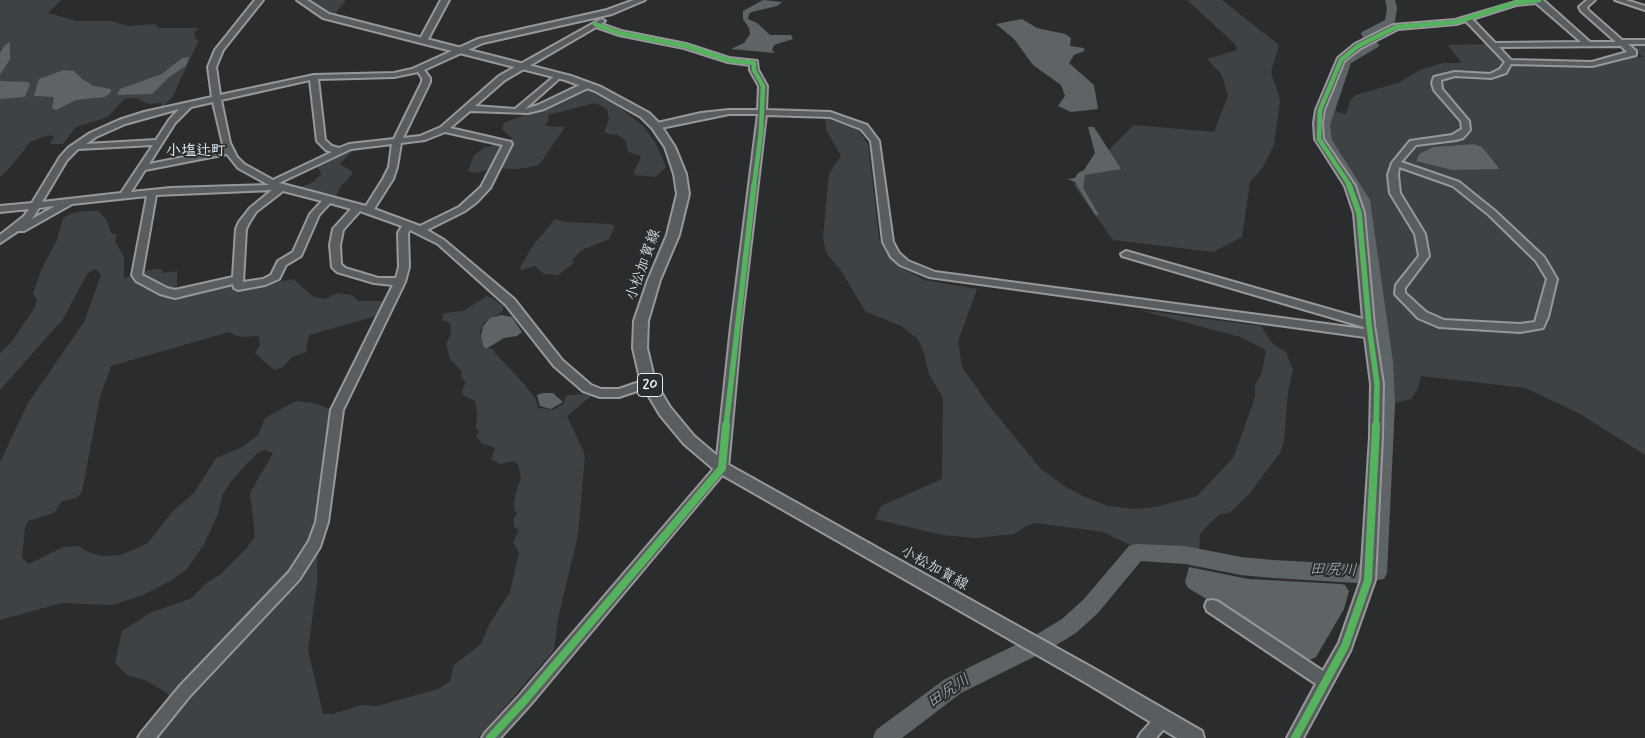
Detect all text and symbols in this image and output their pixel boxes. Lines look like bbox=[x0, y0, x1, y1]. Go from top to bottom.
district label: 小塩辻町 bbox=[166, 143, 226, 161]
street label: 小松加賀線 bbox=[623, 227, 665, 303]
road number: 20 bbox=[638, 374, 662, 396]
street label: 小松加賀線 bbox=[897, 543, 971, 595]
water label: 田尻川 bbox=[1309, 561, 1357, 581]
water label: 田尻川 bbox=[924, 671, 974, 713]

